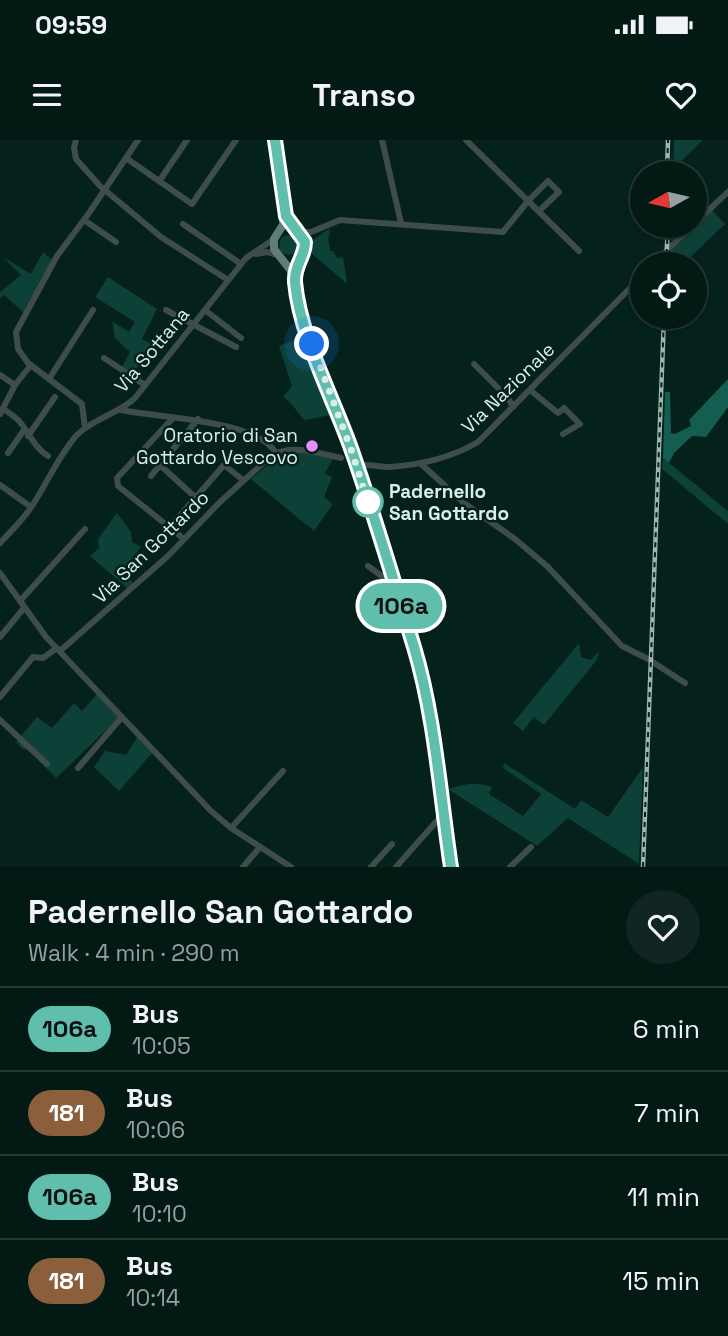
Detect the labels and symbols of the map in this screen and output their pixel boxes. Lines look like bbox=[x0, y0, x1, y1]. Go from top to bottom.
north arrow bbox=[630, 161, 707, 238]
street label: Via Sottana bbox=[109, 302, 195, 398]
your location bbox=[294, 326, 329, 361]
street label: Via Nazionale bbox=[456, 337, 560, 439]
place label: Oratorio di San Gottardo Vescovo bbox=[136, 423, 298, 470]
marker: Oratorio di San Gottardo Vescovo bbox=[304, 438, 320, 454]
place label: Padernello San Gottardo bbox=[389, 479, 509, 526]
street label: Via San Gottardo bbox=[88, 485, 214, 609]
marker: Padernello San Gottardo bbox=[353, 487, 383, 517]
line badge: 106a bbox=[352, 583, 450, 629]

